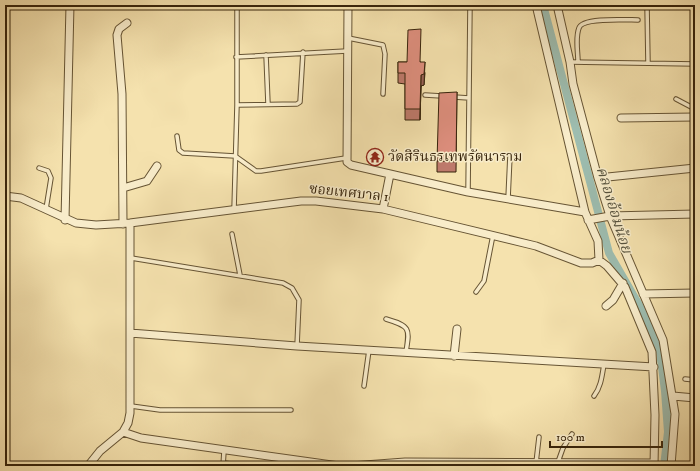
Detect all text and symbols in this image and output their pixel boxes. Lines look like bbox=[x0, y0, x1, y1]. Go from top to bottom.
temple icon: วัดสิรินธรเทพรัตนาราม bbox=[365, 147, 385, 167]
place label: วัดสิรินธรเทพรัตนาราม bbox=[388, 148, 522, 166]
water label: คลองอ้อมน้อย bbox=[592, 164, 636, 257]
street label: ซอยเทศบาล 1 bbox=[308, 180, 390, 206]
scale bar bbox=[550, 423, 662, 449]
text: 100 m bbox=[556, 430, 585, 445]

